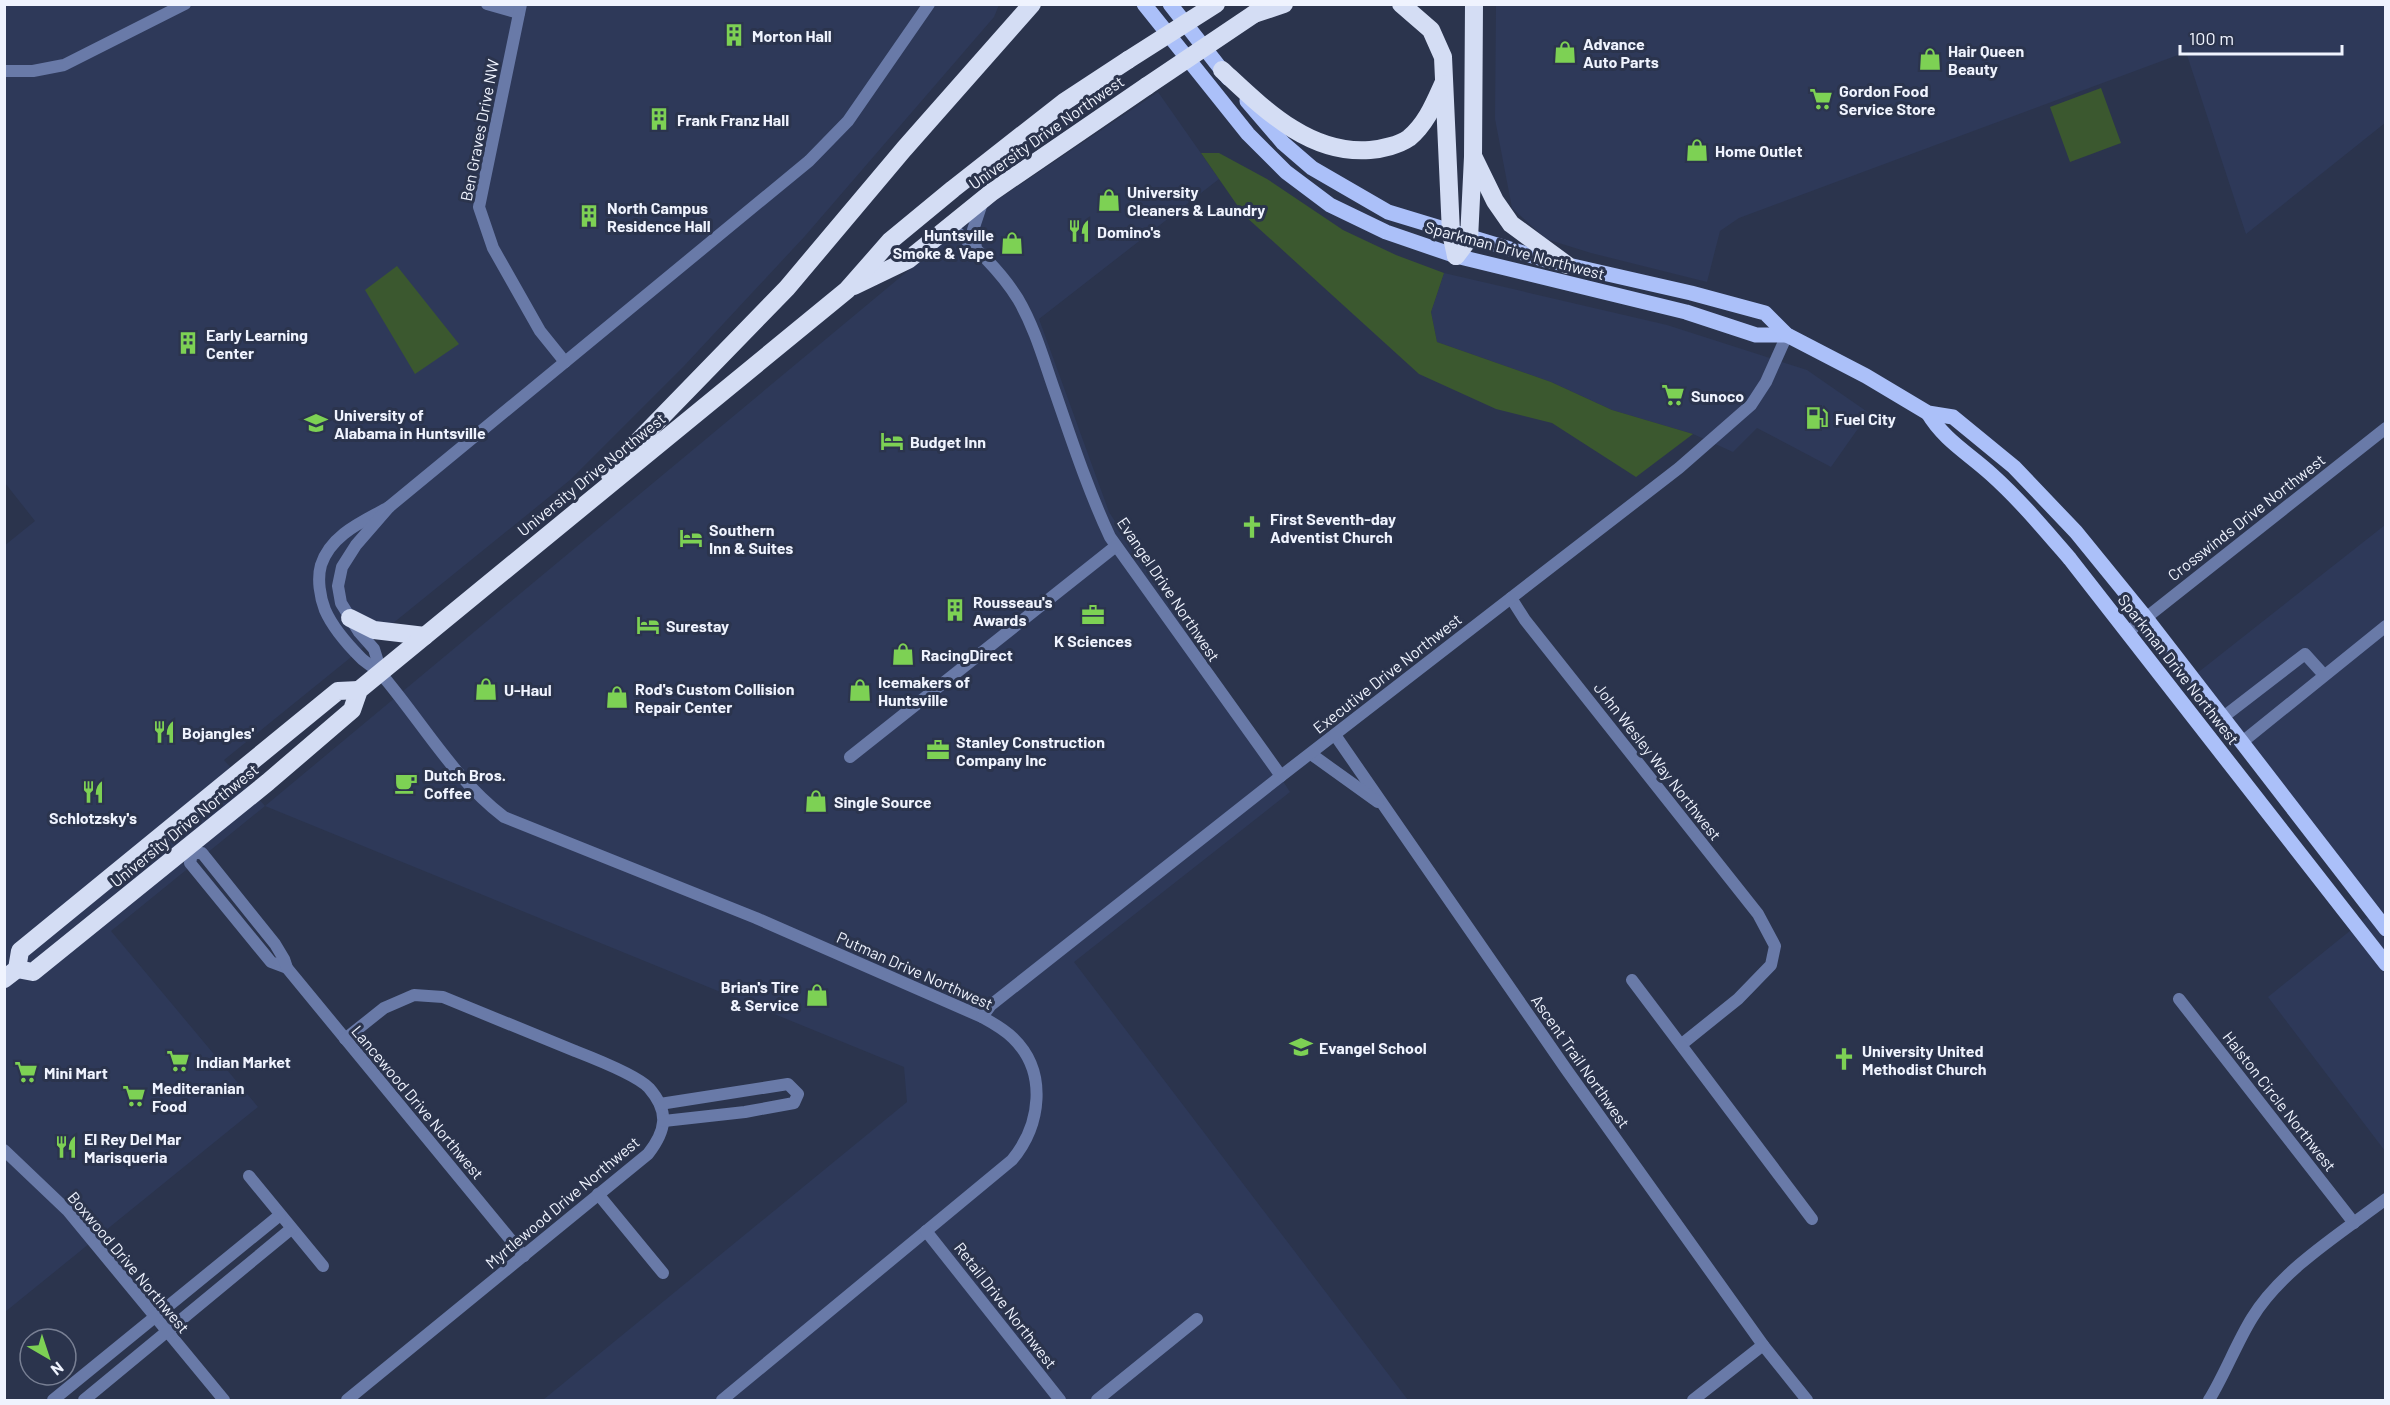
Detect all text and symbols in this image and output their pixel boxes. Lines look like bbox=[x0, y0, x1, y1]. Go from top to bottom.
scale bar bbox=[2180, 18, 2342, 56]
building icon: Morton Hall bbox=[721, 22, 747, 48]
place label: Morton Hall bbox=[752, 26, 832, 45]
text: 100 m bbox=[2189, 27, 2234, 49]
place label: Advance Auto Parts bbox=[1583, 34, 1659, 71]
shop icon: Advance Auto Parts bbox=[1552, 39, 1578, 65]
place label: Hair Queen Beauty bbox=[1948, 41, 2024, 78]
shop icon: Hair Queen Beauty bbox=[1917, 46, 1943, 72]
street label: Ben Graves Drive NW bbox=[456, 57, 502, 203]
street label: University Drive Northwest bbox=[965, 71, 1127, 193]
place label: Gordon Food Service Store bbox=[1839, 81, 1936, 118]
supermarket icon: Gordon Food Service Store bbox=[1808, 86, 1834, 112]
building icon: Frank Franz Hall bbox=[646, 106, 672, 132]
place label: Frank Franz Hall bbox=[677, 110, 789, 129]
shop icon: Home Outlet bbox=[1684, 137, 1710, 163]
place label: Home Outlet bbox=[1715, 141, 1802, 160]
place label: University Cleaners & Laundry bbox=[1127, 182, 1265, 219]
shop icon: University Cleaners & Laundry bbox=[1096, 187, 1122, 213]
place label: North Campus Residence Hall bbox=[607, 198, 711, 235]
building icon: North Campus Residence Hall bbox=[576, 203, 602, 229]
street label: Sparkman Drive Northwest bbox=[1423, 217, 1607, 283]
restaurant icon: Domino's bbox=[1066, 218, 1092, 244]
place label: Domino's bbox=[1097, 222, 1161, 241]
place label: Huntsville Smoke & Vape bbox=[893, 225, 994, 262]
shop icon: Huntsville Smoke & Vape bbox=[999, 230, 1025, 256]
place label: Early Learning Center bbox=[206, 325, 308, 362]
building icon: Early Learning Center bbox=[175, 330, 201, 356]
supermarket icon: Sunoco bbox=[1660, 382, 1686, 408]
place label: Sunoco bbox=[1691, 386, 1744, 405]
place label: University of Alabama in Huntsville bbox=[334, 405, 486, 442]
fuel station icon: Fuel City bbox=[1804, 405, 1830, 431]
street label: University Drive Northwest bbox=[513, 408, 669, 540]
place label: Fuel City bbox=[1835, 409, 1896, 428]
school or university icon: University of Alabama in Huntsville bbox=[303, 410, 329, 436]
hotel icon: Budget Inn bbox=[879, 428, 905, 454]
place label: Budget Inn bbox=[910, 432, 986, 451]
street label: Crosswinds Drive Northwest bbox=[2164, 450, 2328, 584]
place label: First Seventh-day Adventist Church bbox=[1270, 509, 1396, 546]
street label: Evangel Drive Northwest bbox=[1114, 513, 1224, 665]
church icon: First Seventh-day Adventist Church bbox=[1239, 514, 1265, 540]
place label: Southern Inn & Suites bbox=[709, 520, 793, 557]
hotel icon: Southern Inn & Suites bbox=[678, 525, 704, 551]
street label: Sparkman Drive Northwest bbox=[2114, 590, 2244, 748]
place label: Rousseau's Awards bbox=[973, 592, 1052, 629]
building icon: Rousseau's Awards bbox=[942, 597, 968, 623]
office icon: K Sciences bbox=[1080, 602, 1106, 628]
street label: Executive Drive Northwest bbox=[1309, 609, 1465, 737]
hotel icon: Surestay bbox=[635, 612, 661, 638]
place label: Surestay bbox=[666, 616, 729, 635]
place label: K Sciences bbox=[1054, 631, 1132, 650]
shop icon: RacingDirect bbox=[890, 641, 916, 667]
place label: RacingDirect bbox=[921, 645, 1013, 664]
place label: Icemakers of Huntsville bbox=[878, 672, 970, 709]
shop icon: U-Haul bbox=[473, 676, 499, 702]
shop icon: Icemakers of Huntsville bbox=[847, 677, 873, 703]
street label: John Wesley Way Northwest bbox=[1590, 678, 1726, 844]
place label: Rod's Custom Collision Repair Center bbox=[635, 679, 794, 716]
place label: U-Haul bbox=[504, 680, 552, 699]
shop icon: Rod's Custom Collision Repair Center bbox=[604, 684, 630, 710]
restaurant icon: Bojangles' bbox=[151, 719, 177, 745]
place label: Bojangles' bbox=[182, 723, 254, 742]
place label: Stanley Construction Company Inc bbox=[956, 732, 1105, 769]
office icon: Stanley Construction Company Inc bbox=[925, 737, 951, 763]
street label: University Drive Northwest bbox=[106, 759, 262, 891]
place label: Dutch Bros. Coffee bbox=[424, 765, 506, 802]
cafe icon: Dutch Bros. Coffee bbox=[393, 770, 419, 796]
restaurant icon: Schlotzsky's bbox=[80, 779, 106, 805]
shop icon: Single Source bbox=[803, 788, 829, 814]
place label: Single Source bbox=[834, 792, 932, 811]
place label: Schlotzsky's bbox=[49, 808, 137, 827]
street label: Putman Drive Northwest bbox=[834, 927, 996, 1013]
place label: Brian's Tire & Service bbox=[721, 977, 799, 1014]
shop icon: Brian's Tire & Service bbox=[804, 982, 830, 1008]
street label: Ascent Trail Northwest bbox=[1528, 991, 1634, 1131]
street label: Lancewood Drive Northwest bbox=[348, 1021, 488, 1183]
street label: Halston Circle Northwest bbox=[2219, 1027, 2341, 1175]
school or university icon: Evangel School bbox=[1288, 1034, 1314, 1060]
place label: Evangel School bbox=[1319, 1038, 1427, 1057]
place label: University United Methodist Church bbox=[1862, 1041, 1987, 1078]
church icon: University United Methodist Church bbox=[1831, 1046, 1857, 1072]
supermarket icon: Indian Market bbox=[165, 1048, 191, 1074]
place label: Indian Market bbox=[196, 1052, 291, 1071]
supermarket icon: Mini Mart bbox=[13, 1059, 39, 1085]
place label: Mini Mart bbox=[44, 1063, 108, 1082]
place label: Mediteranian Food bbox=[152, 1078, 245, 1115]
supermarket icon: Mediteranian Food bbox=[121, 1083, 147, 1109]
place label: El Rey Del Mar Marisqueria bbox=[84, 1129, 181, 1166]
street label: Myrtlewood Drive Northwest bbox=[481, 1132, 643, 1272]
restaurant icon: El Rey Del Mar Marisqueria bbox=[53, 1134, 79, 1160]
street label: Boxwood Drive Northwest bbox=[64, 1187, 194, 1337]
street label: Retail Drive Northwest bbox=[951, 1238, 1061, 1372]
north arrow bbox=[18, 1327, 78, 1387]
text: N bbox=[48, 1358, 68, 1380]

